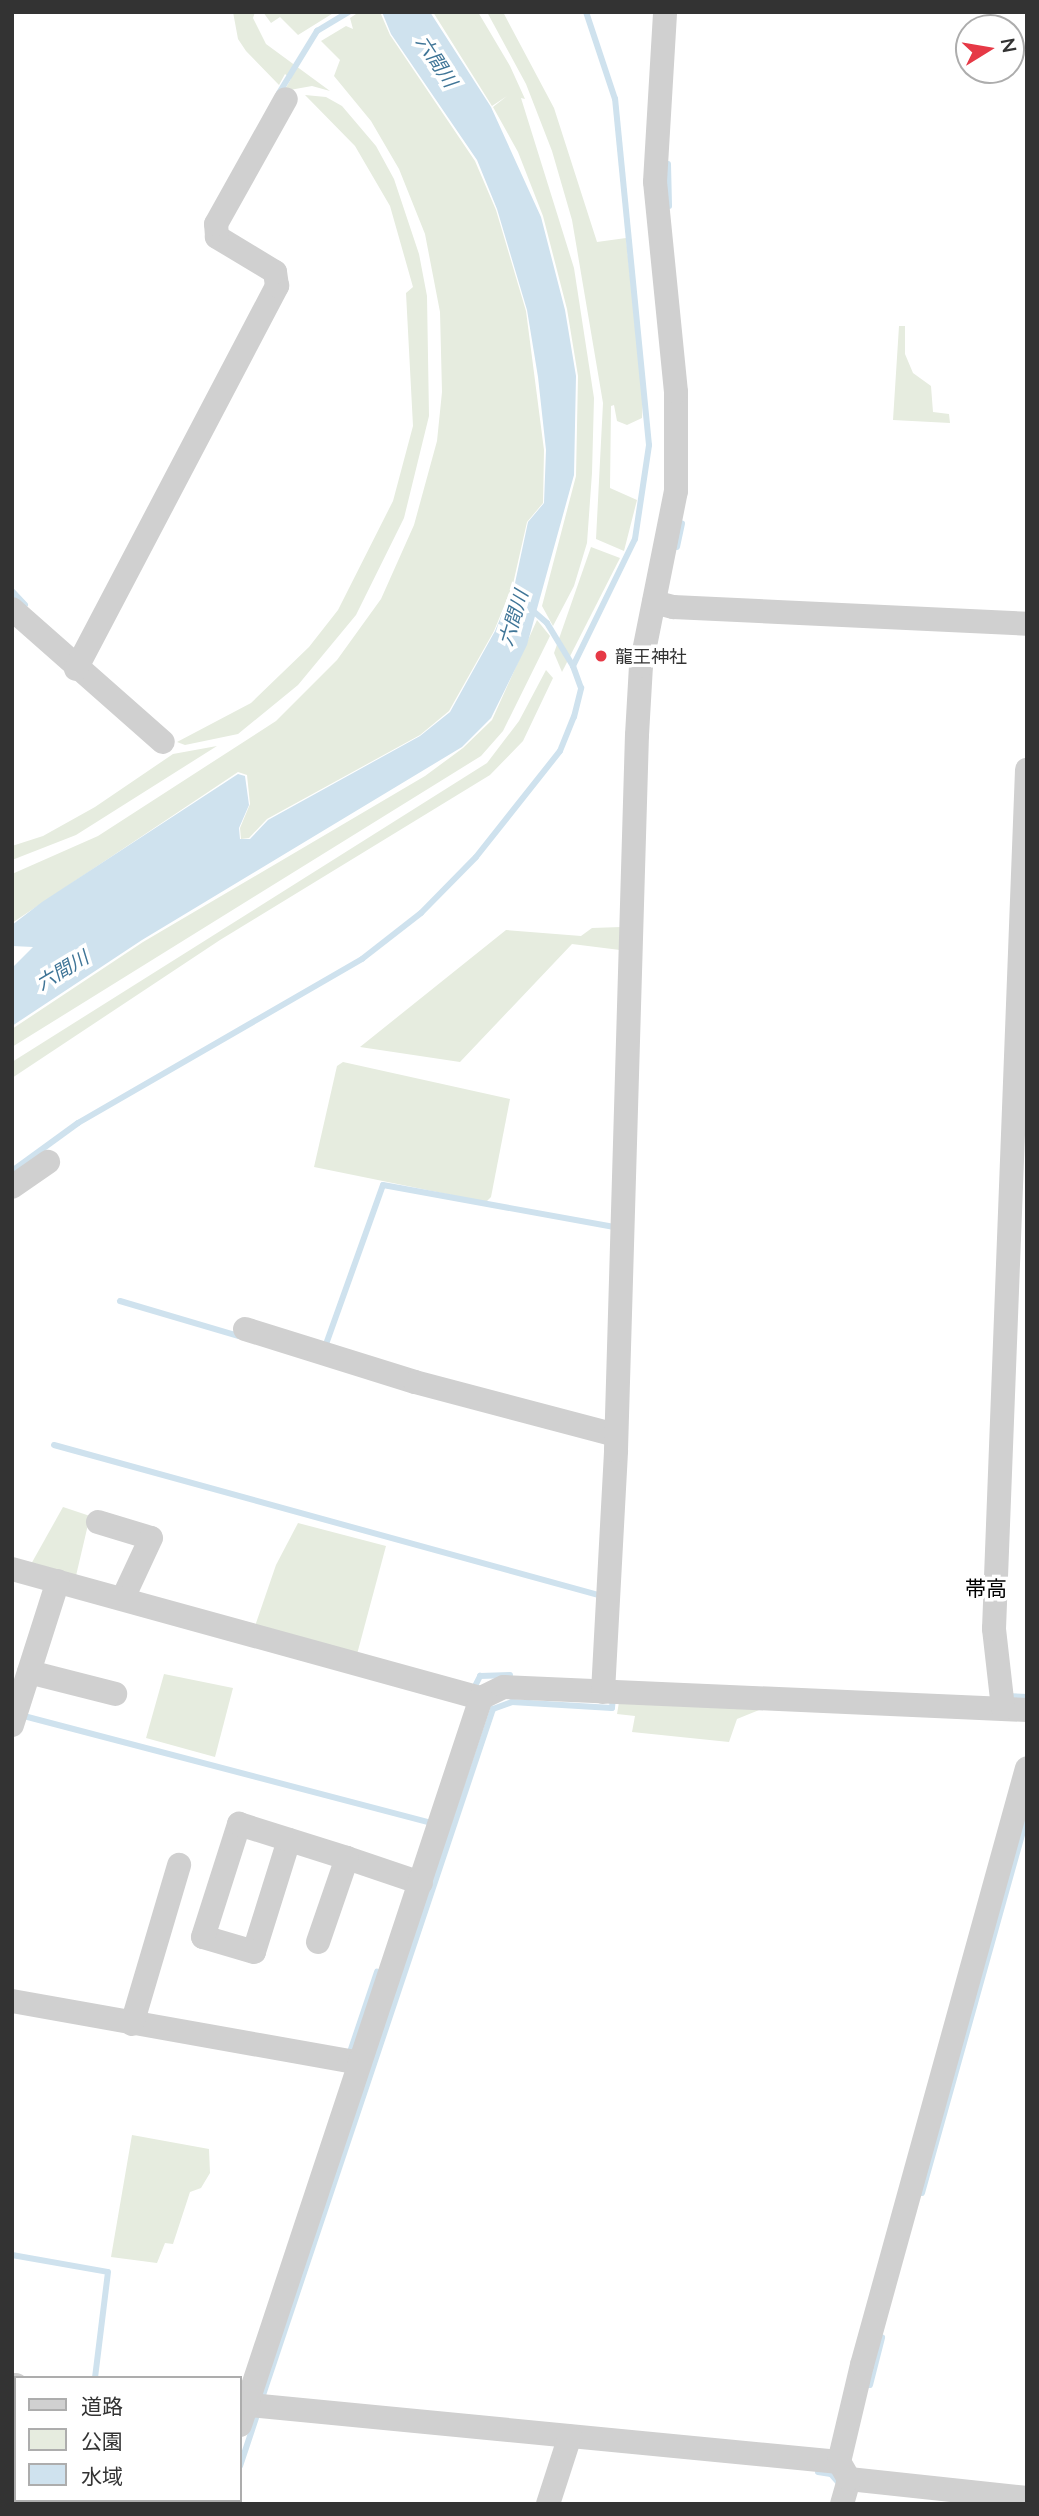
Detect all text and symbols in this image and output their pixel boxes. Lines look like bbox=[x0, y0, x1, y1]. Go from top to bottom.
north arrow bbox=[955, 14, 1025, 84]
water label: 六間川 bbox=[412, 31, 462, 91]
text: N bbox=[996, 36, 1022, 55]
water label: 六間川 bbox=[494, 587, 532, 649]
place label: 龍王神社 bbox=[615, 645, 687, 667]
marker: 龍王神社 bbox=[593, 648, 609, 664]
water label: 六間川 bbox=[32, 946, 92, 994]
district label: 帯高 bbox=[965, 1575, 1007, 1601]
legend bbox=[14, 2376, 242, 2502]
text: 道路 bbox=[81, 2393, 123, 2418]
text: 公園 bbox=[81, 2428, 123, 2453]
text: 水域 bbox=[81, 2463, 123, 2488]

